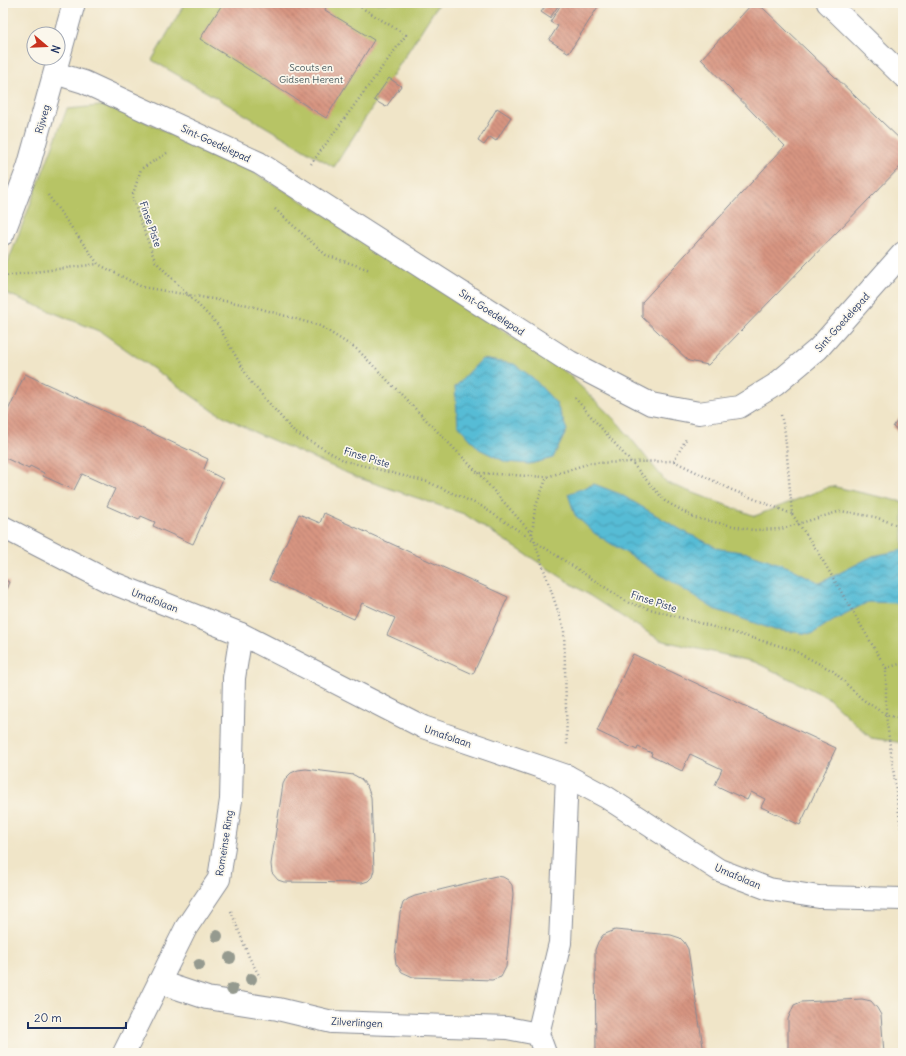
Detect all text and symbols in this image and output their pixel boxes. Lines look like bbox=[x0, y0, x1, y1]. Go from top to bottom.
north arrow bbox=[26, 26, 66, 66]
text: N bbox=[48, 43, 63, 55]
park label: Scouts en Gidsen Herent bbox=[279, 61, 344, 86]
street label: Rijweg bbox=[32, 103, 53, 135]
street label: Sint-Goedelepad bbox=[179, 122, 253, 165]
street label: Finse Piste bbox=[137, 200, 164, 249]
street label: Sint-Goedelepad bbox=[457, 286, 527, 338]
street label: Sint-Goedelepad bbox=[812, 290, 872, 355]
street label: Finse Piste bbox=[342, 444, 391, 471]
street label: Umafolaan bbox=[129, 586, 180, 615]
street label: Finse Piste bbox=[629, 588, 678, 615]
street label: Umafolaan bbox=[422, 722, 474, 751]
street label: Romeinse Ring bbox=[213, 809, 236, 877]
street label: Umafolaan bbox=[713, 861, 763, 892]
scale bar bbox=[28, 1004, 126, 1030]
text: 20 m bbox=[34, 1010, 62, 1025]
street label: Zilverlingen bbox=[331, 1015, 383, 1030]

